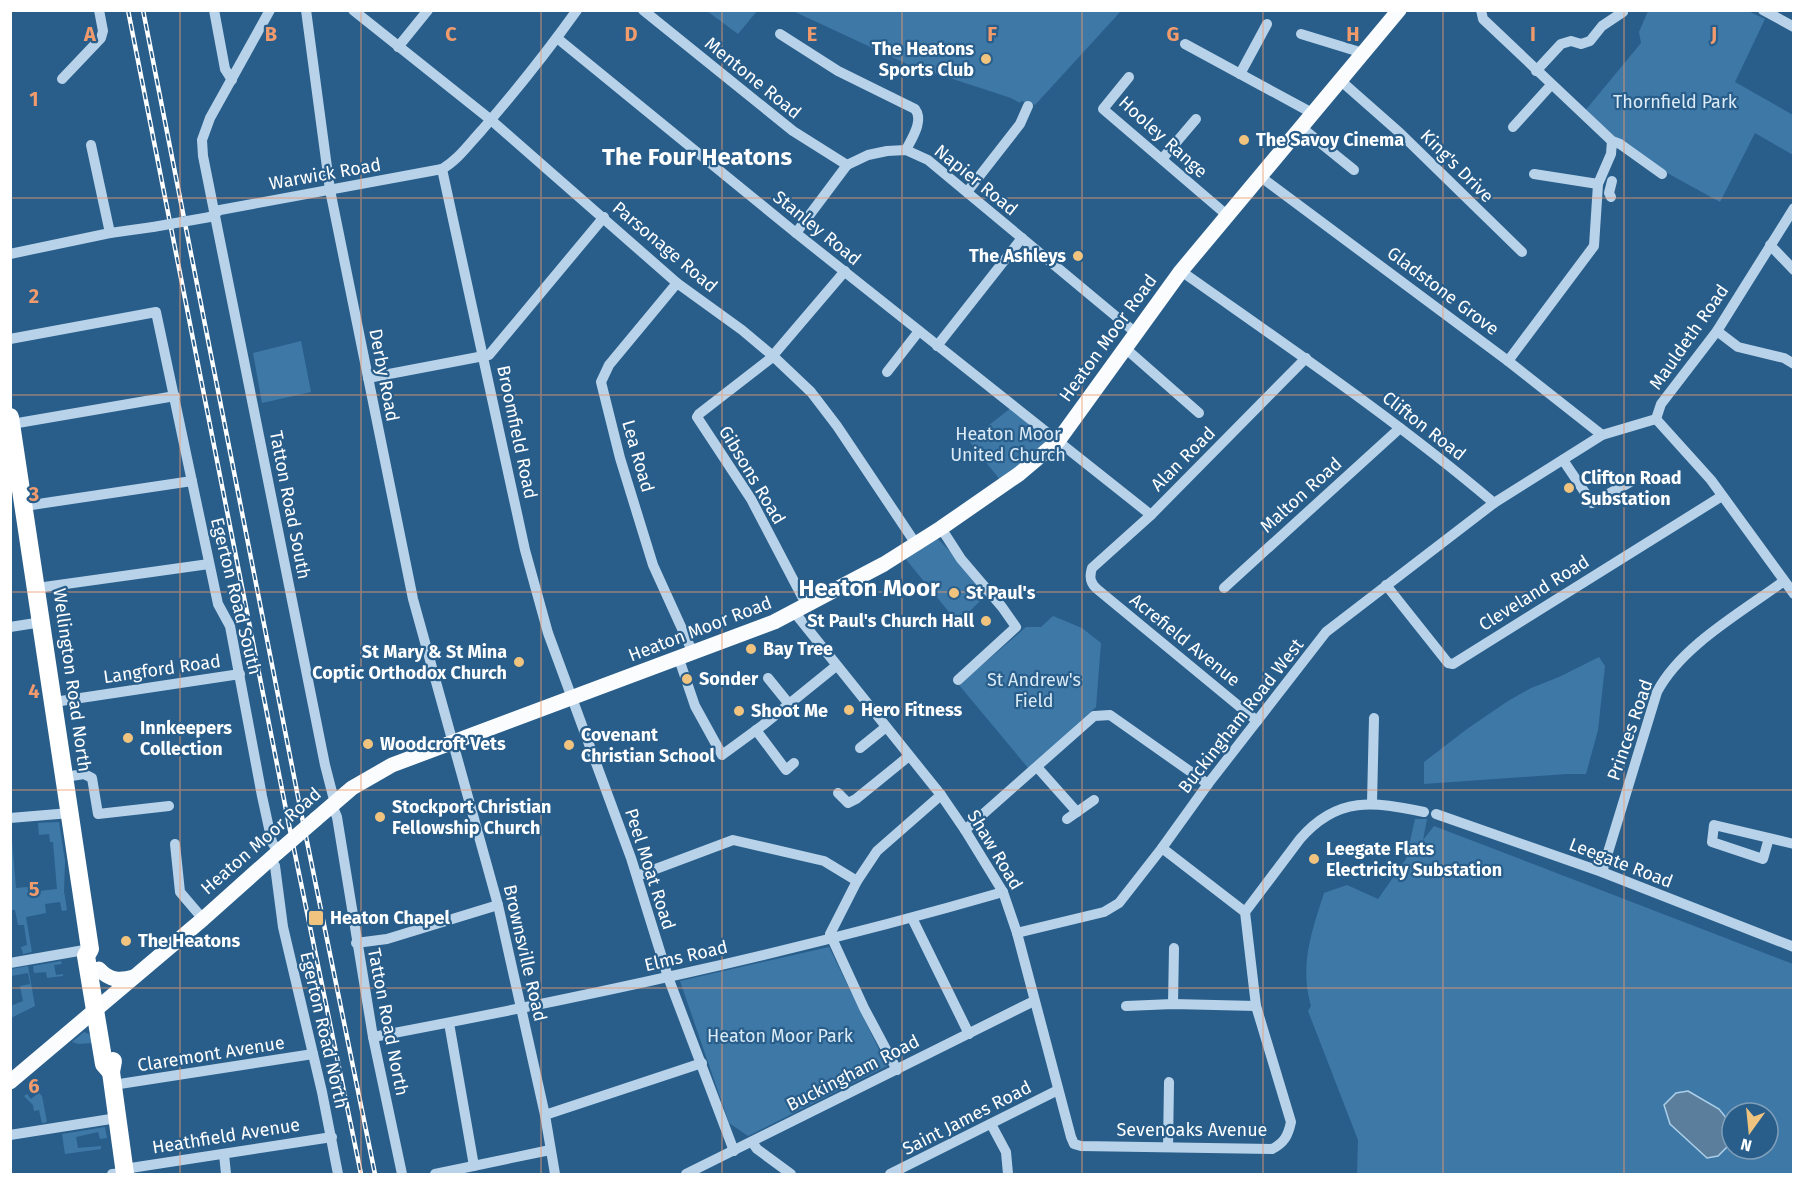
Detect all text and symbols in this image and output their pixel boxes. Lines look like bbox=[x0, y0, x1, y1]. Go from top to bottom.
text: A bbox=[83, 22, 97, 46]
text: B bbox=[265, 22, 277, 46]
text: C bbox=[445, 22, 457, 46]
text: D bbox=[624, 22, 638, 46]
text: E bbox=[807, 22, 817, 46]
text: F bbox=[987, 22, 997, 46]
text: G bbox=[1167, 22, 1179, 46]
text: H bbox=[1346, 22, 1360, 46]
text: I bbox=[1530, 22, 1536, 46]
text: J bbox=[1710, 22, 1717, 46]
street label: Mentone Road bbox=[700, 32, 806, 124]
place label: The Heatons Sports Club bbox=[872, 38, 974, 81]
marker: The Heatons Sports Club bbox=[979, 52, 993, 66]
text: 1 bbox=[29, 87, 39, 111]
street label: Hooley Range bbox=[1114, 91, 1212, 183]
park label: Thornfield Park bbox=[1613, 91, 1738, 113]
street label: King's Drive bbox=[1416, 125, 1498, 207]
place label: The Savoy Cinema bbox=[1256, 129, 1404, 151]
marker: The Savoy Cinema bbox=[1237, 133, 1251, 147]
street label: Napier Road bbox=[930, 140, 1022, 220]
district label: The Four Heatons bbox=[602, 143, 792, 171]
street label: Warwick Road bbox=[267, 153, 383, 195]
street label: Stanley Road bbox=[769, 186, 865, 270]
street label: Parsonage Road bbox=[608, 197, 722, 297]
street label: Gladstone Grove bbox=[1383, 242, 1503, 340]
place label: The Ashleys bbox=[969, 245, 1066, 267]
marker: The Ashleys bbox=[1071, 249, 1085, 263]
street label: Heaton Moor Road bbox=[1054, 270, 1162, 406]
street label: Mauldeth Road bbox=[1645, 280, 1733, 394]
text: 2 bbox=[29, 284, 39, 308]
street label: Derby Road bbox=[364, 327, 404, 423]
street label: Broomfield Road bbox=[492, 363, 542, 501]
street label: Clifton Road bbox=[1378, 387, 1470, 465]
street label: Lea Road bbox=[617, 417, 659, 495]
street label: Gibsons Road bbox=[714, 422, 790, 528]
street label: Alan Road bbox=[1146, 422, 1220, 496]
park label: Heaton Moor United Church bbox=[950, 423, 1066, 466]
street label: Tatton Road South bbox=[265, 429, 315, 581]
street label: Malton Road bbox=[1256, 453, 1346, 537]
place label: Clifton Road Substation bbox=[1581, 467, 1682, 510]
marker: Clifton Road Substation bbox=[1562, 481, 1576, 495]
text: 3 bbox=[28, 482, 39, 506]
street label: Egerton Road South bbox=[206, 515, 266, 677]
street label: Cleveland Road bbox=[1475, 550, 1593, 636]
district label: Heaton Moor bbox=[798, 574, 940, 602]
place label: St Paul's bbox=[966, 582, 1036, 604]
marker: St Paul's bbox=[947, 586, 961, 600]
street label: Wellington Road North bbox=[48, 587, 96, 773]
street label: Acrefield Avenue bbox=[1125, 589, 1245, 691]
street label: Heaton Moor Road bbox=[625, 591, 775, 667]
place label: St Paul's Church Hall bbox=[807, 610, 975, 632]
marker: St Paul's Church Hall bbox=[979, 614, 993, 628]
street label: Buckingham Road West bbox=[1174, 634, 1309, 798]
place label: Bay Tree bbox=[763, 638, 833, 660]
place label: St Mary & St Mina Coptic Orthodox Church bbox=[312, 641, 507, 684]
marker: Bay Tree bbox=[744, 642, 758, 656]
street label: Langford Road bbox=[102, 650, 222, 688]
marker: St Mary & St Mina Coptic Orthodox Church bbox=[512, 655, 526, 669]
place label: Sonder bbox=[699, 668, 759, 690]
park label: St Andrew's Field bbox=[987, 669, 1081, 712]
marker: Sonder bbox=[680, 672, 694, 686]
street label: Princes Road bbox=[1602, 677, 1658, 783]
text: 4 bbox=[28, 679, 40, 703]
place label: Hero Fitness bbox=[861, 699, 963, 721]
place label: Shoot Me bbox=[751, 700, 828, 722]
marker: Hero Fitness bbox=[842, 703, 856, 717]
marker: Shoot Me bbox=[732, 704, 746, 718]
place label: Innkeepers Collection bbox=[140, 717, 232, 760]
place label: Covenant Christian School bbox=[581, 724, 715, 767]
marker: Innkeepers Collection bbox=[121, 731, 135, 745]
place label: Woodcroft Vets bbox=[380, 733, 506, 755]
marker: Woodcroft Vets bbox=[361, 737, 375, 751]
marker: Covenant Christian School bbox=[562, 738, 576, 752]
street label: Heaton Moor Road bbox=[196, 783, 326, 899]
place label: Stockport Christian Fellowship Church bbox=[392, 796, 552, 839]
street label: Peel Moat Road bbox=[620, 805, 680, 933]
street label: Shaw Road bbox=[963, 806, 1027, 894]
marker: Stockport Christian Fellowship Church bbox=[373, 810, 387, 824]
street label: Leegate Road bbox=[1566, 833, 1676, 893]
place label: Leegate Flats Electricity Substation bbox=[1326, 838, 1502, 881]
marker: Leegate Flats Electricity Substation bbox=[1307, 852, 1321, 866]
text: 5 bbox=[29, 877, 40, 901]
street label: Brownsville Road bbox=[499, 882, 551, 1024]
place label: Heaton Chapel bbox=[330, 907, 450, 929]
marker: Heaton Chapel bbox=[307, 909, 325, 927]
place label: The Heatons bbox=[138, 930, 240, 952]
marker: The Heatons bbox=[119, 934, 133, 948]
street label: Elms Road bbox=[642, 936, 730, 976]
street label: Tatton Road North bbox=[363, 946, 413, 1098]
street label: Egerton Road North bbox=[295, 949, 353, 1111]
park label: Heaton Moor Park bbox=[707, 1025, 854, 1047]
street label: Buckingham Road bbox=[783, 1030, 923, 1116]
street label: Claremont Avenue bbox=[136, 1032, 286, 1076]
text: 6 bbox=[28, 1074, 40, 1098]
street label: Saint James Road bbox=[899, 1076, 1035, 1160]
north arrow bbox=[1720, 1101, 1780, 1161]
street label: Heathfield Avenue bbox=[151, 1113, 301, 1159]
street label: Sevenoaks Avenue bbox=[1117, 1119, 1267, 1141]
text: N bbox=[1739, 1134, 1754, 1156]

